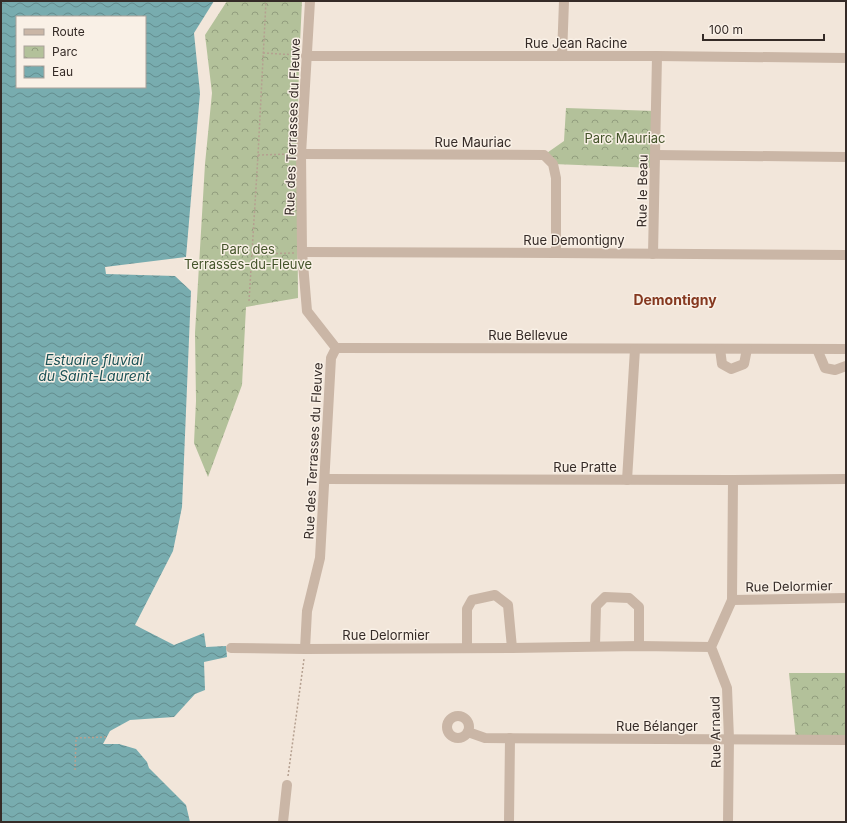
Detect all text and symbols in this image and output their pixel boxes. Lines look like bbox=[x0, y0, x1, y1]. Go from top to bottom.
legend bbox=[16, 16, 146, 88]
scale bar bbox=[703, 16, 824, 42]
text: 100 m bbox=[709, 22, 743, 37]
text: Route bbox=[52, 24, 85, 39]
street label: Rue Jean Racine bbox=[525, 35, 627, 51]
street label: Rue des Terrasses du Fleuve bbox=[281, 38, 303, 216]
text: Parc bbox=[52, 44, 78, 59]
text: Eau bbox=[52, 64, 73, 79]
park label: Parc Mauriac bbox=[584, 130, 666, 146]
street label: Rue Mauriac bbox=[435, 134, 512, 150]
street label: Rue le Beau bbox=[633, 154, 651, 228]
street label: Rue Demontigny bbox=[523, 232, 625, 248]
park label: Parc des Terrasses-du-Fleuve bbox=[184, 241, 312, 272]
district label: Demontigny bbox=[633, 291, 717, 308]
street label: Rue Bellevue bbox=[488, 327, 568, 343]
water label: Estuaire fluvial du Saint-Laurent bbox=[38, 351, 150, 384]
street label: Rue des Terrasses du Fleuve bbox=[300, 362, 326, 540]
street label: Rue Pratte bbox=[553, 459, 617, 475]
street label: Rue Delormier bbox=[745, 577, 833, 595]
street label: Rue Delormier bbox=[342, 627, 430, 643]
street label: Rue Arnaud bbox=[706, 696, 724, 768]
street label: Rue Bélanger bbox=[616, 718, 698, 734]

